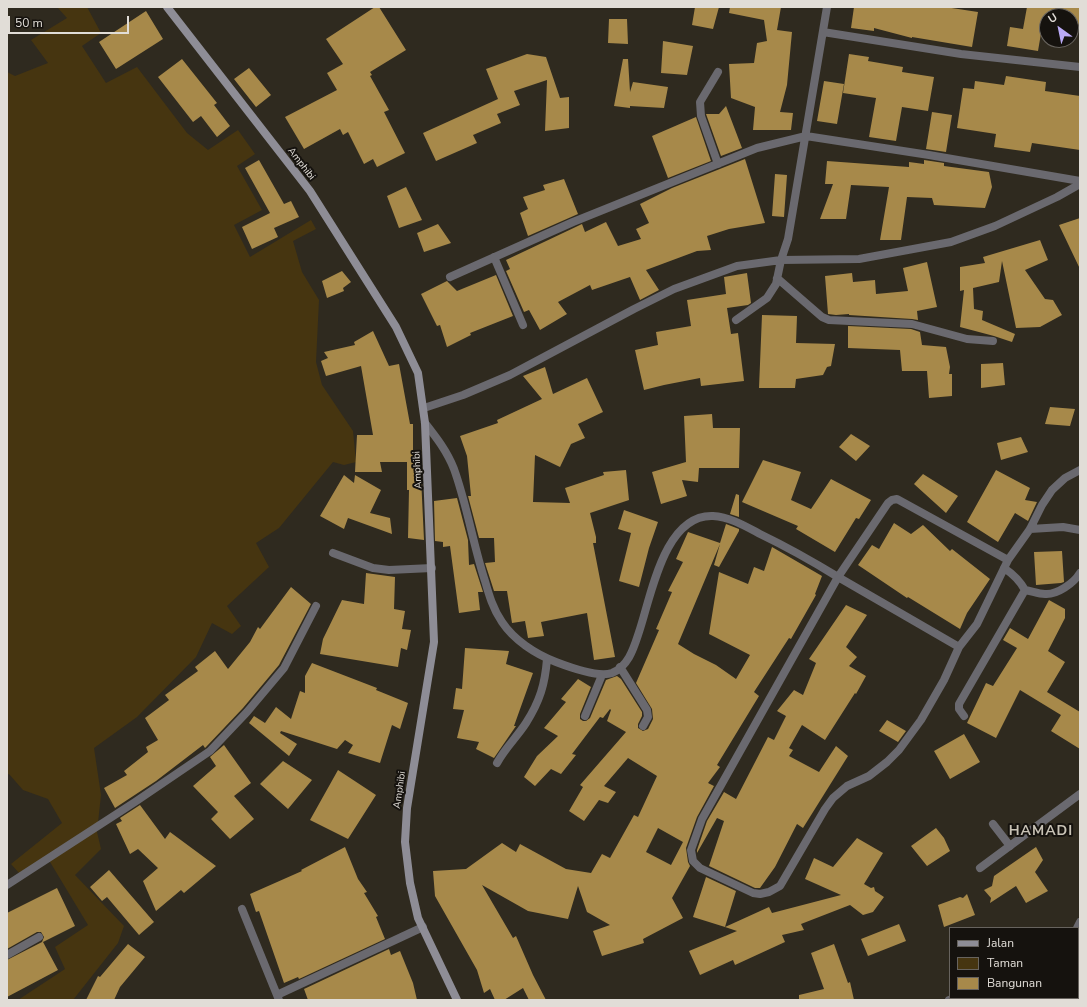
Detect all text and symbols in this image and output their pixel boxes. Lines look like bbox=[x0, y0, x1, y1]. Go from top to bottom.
scale bar bbox=[10, 8, 131, 34]
north arrow bbox=[1039, 8, 1079, 48]
text: U bbox=[1045, 10, 1060, 27]
text: 50 m bbox=[15, 15, 43, 31]
street label: Amphibi bbox=[285, 145, 317, 183]
street label: Amphibi bbox=[411, 451, 425, 489]
street label: Amphibi bbox=[391, 770, 409, 810]
district label: HAMADI bbox=[1009, 824, 1073, 840]
legend bbox=[949, 927, 1079, 999]
text: Jalan bbox=[987, 935, 1014, 951]
text: Taman bbox=[987, 955, 1023, 971]
text: Bangunan bbox=[987, 975, 1042, 991]

